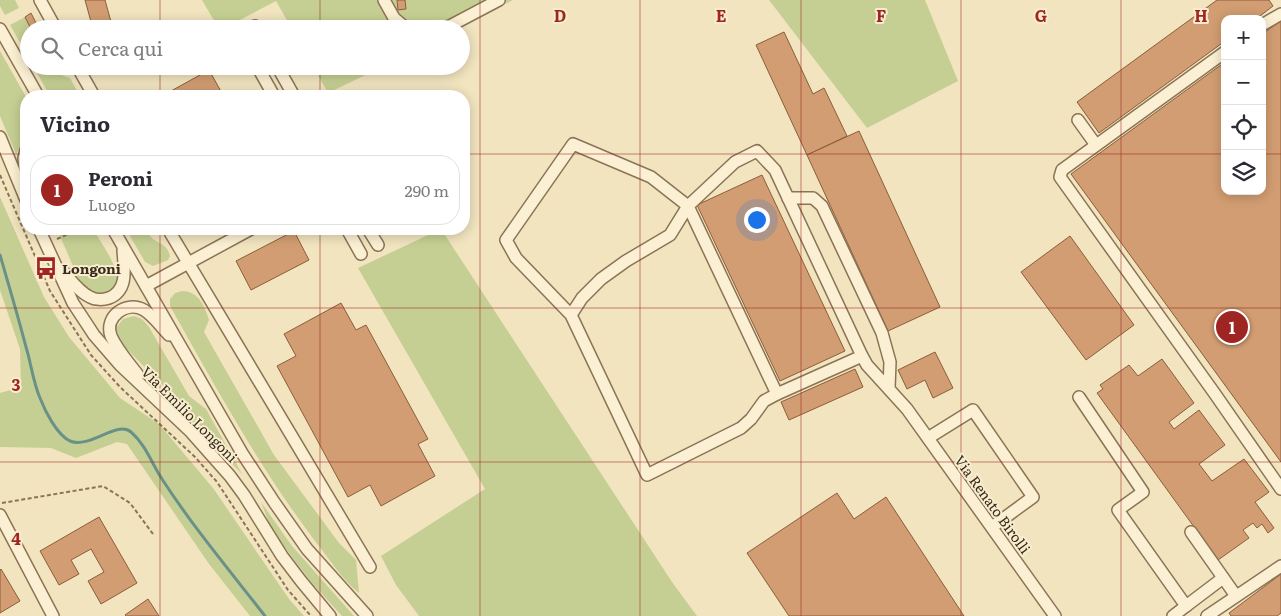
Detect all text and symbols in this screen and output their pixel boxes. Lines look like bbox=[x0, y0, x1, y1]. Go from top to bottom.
text: D bbox=[554, 3, 566, 27]
text: E bbox=[716, 3, 727, 27]
text: F bbox=[876, 3, 886, 27]
text: G bbox=[1035, 3, 1047, 27]
text: H bbox=[1194, 3, 1208, 27]
map controls bbox=[1221, 15, 1266, 195]
button: + bbox=[1221, 15, 1266, 60]
search box bbox=[20, 20, 470, 75]
icon: search bbox=[38, 34, 66, 62]
text: Cerca qui bbox=[78, 34, 163, 62]
button: − bbox=[1221, 60, 1266, 105]
button: locate bbox=[1221, 105, 1266, 150]
text: Vicino bbox=[40, 107, 110, 138]
button: layers bbox=[1221, 150, 1266, 195]
text: Peroni bbox=[88, 164, 153, 192]
text: 1 bbox=[54, 178, 60, 202]
text: 290 m bbox=[405, 178, 449, 202]
text: Luogo bbox=[88, 192, 135, 216]
your location bbox=[744, 207, 770, 233]
bus stop icon: Longoni bbox=[33, 255, 59, 281]
place label: Longoni bbox=[62, 258, 121, 278]
pin: 1 bbox=[1216, 308, 1248, 346]
street label: Via Emilio Longoni bbox=[138, 362, 243, 467]
text: 3 bbox=[12, 372, 21, 396]
street label: Via Renato Birolli bbox=[950, 451, 1036, 558]
text: 4 bbox=[11, 526, 21, 550]

